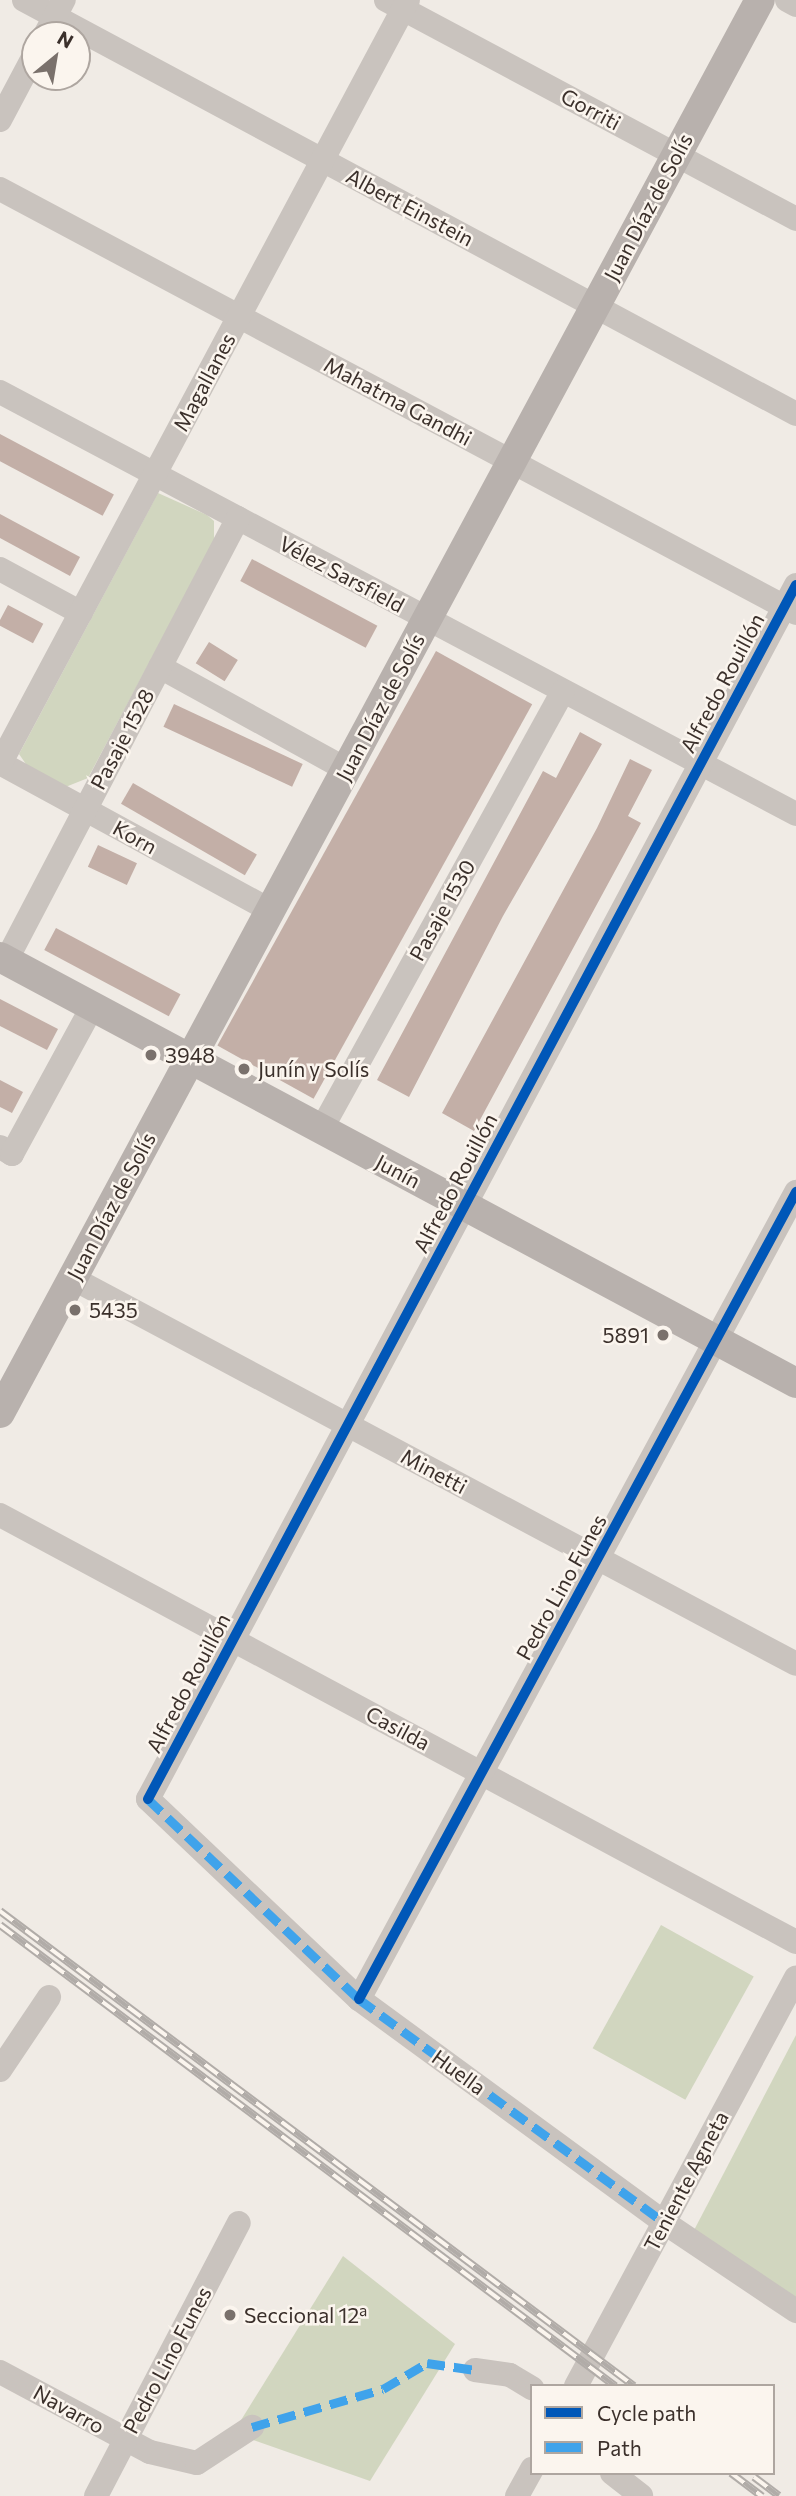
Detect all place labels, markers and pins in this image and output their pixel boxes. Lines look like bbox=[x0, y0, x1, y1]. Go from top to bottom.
place label: 3948 bbox=[165, 1042, 215, 1068]
marker: 3948 bbox=[143, 1047, 159, 1063]
place label: Junín y Solís bbox=[258, 1056, 369, 1082]
marker: Junín y Solís bbox=[236, 1061, 252, 1077]
place label: 5435 bbox=[89, 1297, 138, 1323]
marker: 5435 bbox=[67, 1302, 83, 1318]
place label: 5891 bbox=[602, 1322, 649, 1348]
marker: 5891 bbox=[655, 1327, 671, 1343]
place label: Seccional 12ª bbox=[244, 2302, 367, 2328]
marker: Seccional 12ª bbox=[222, 2307, 238, 2323]

